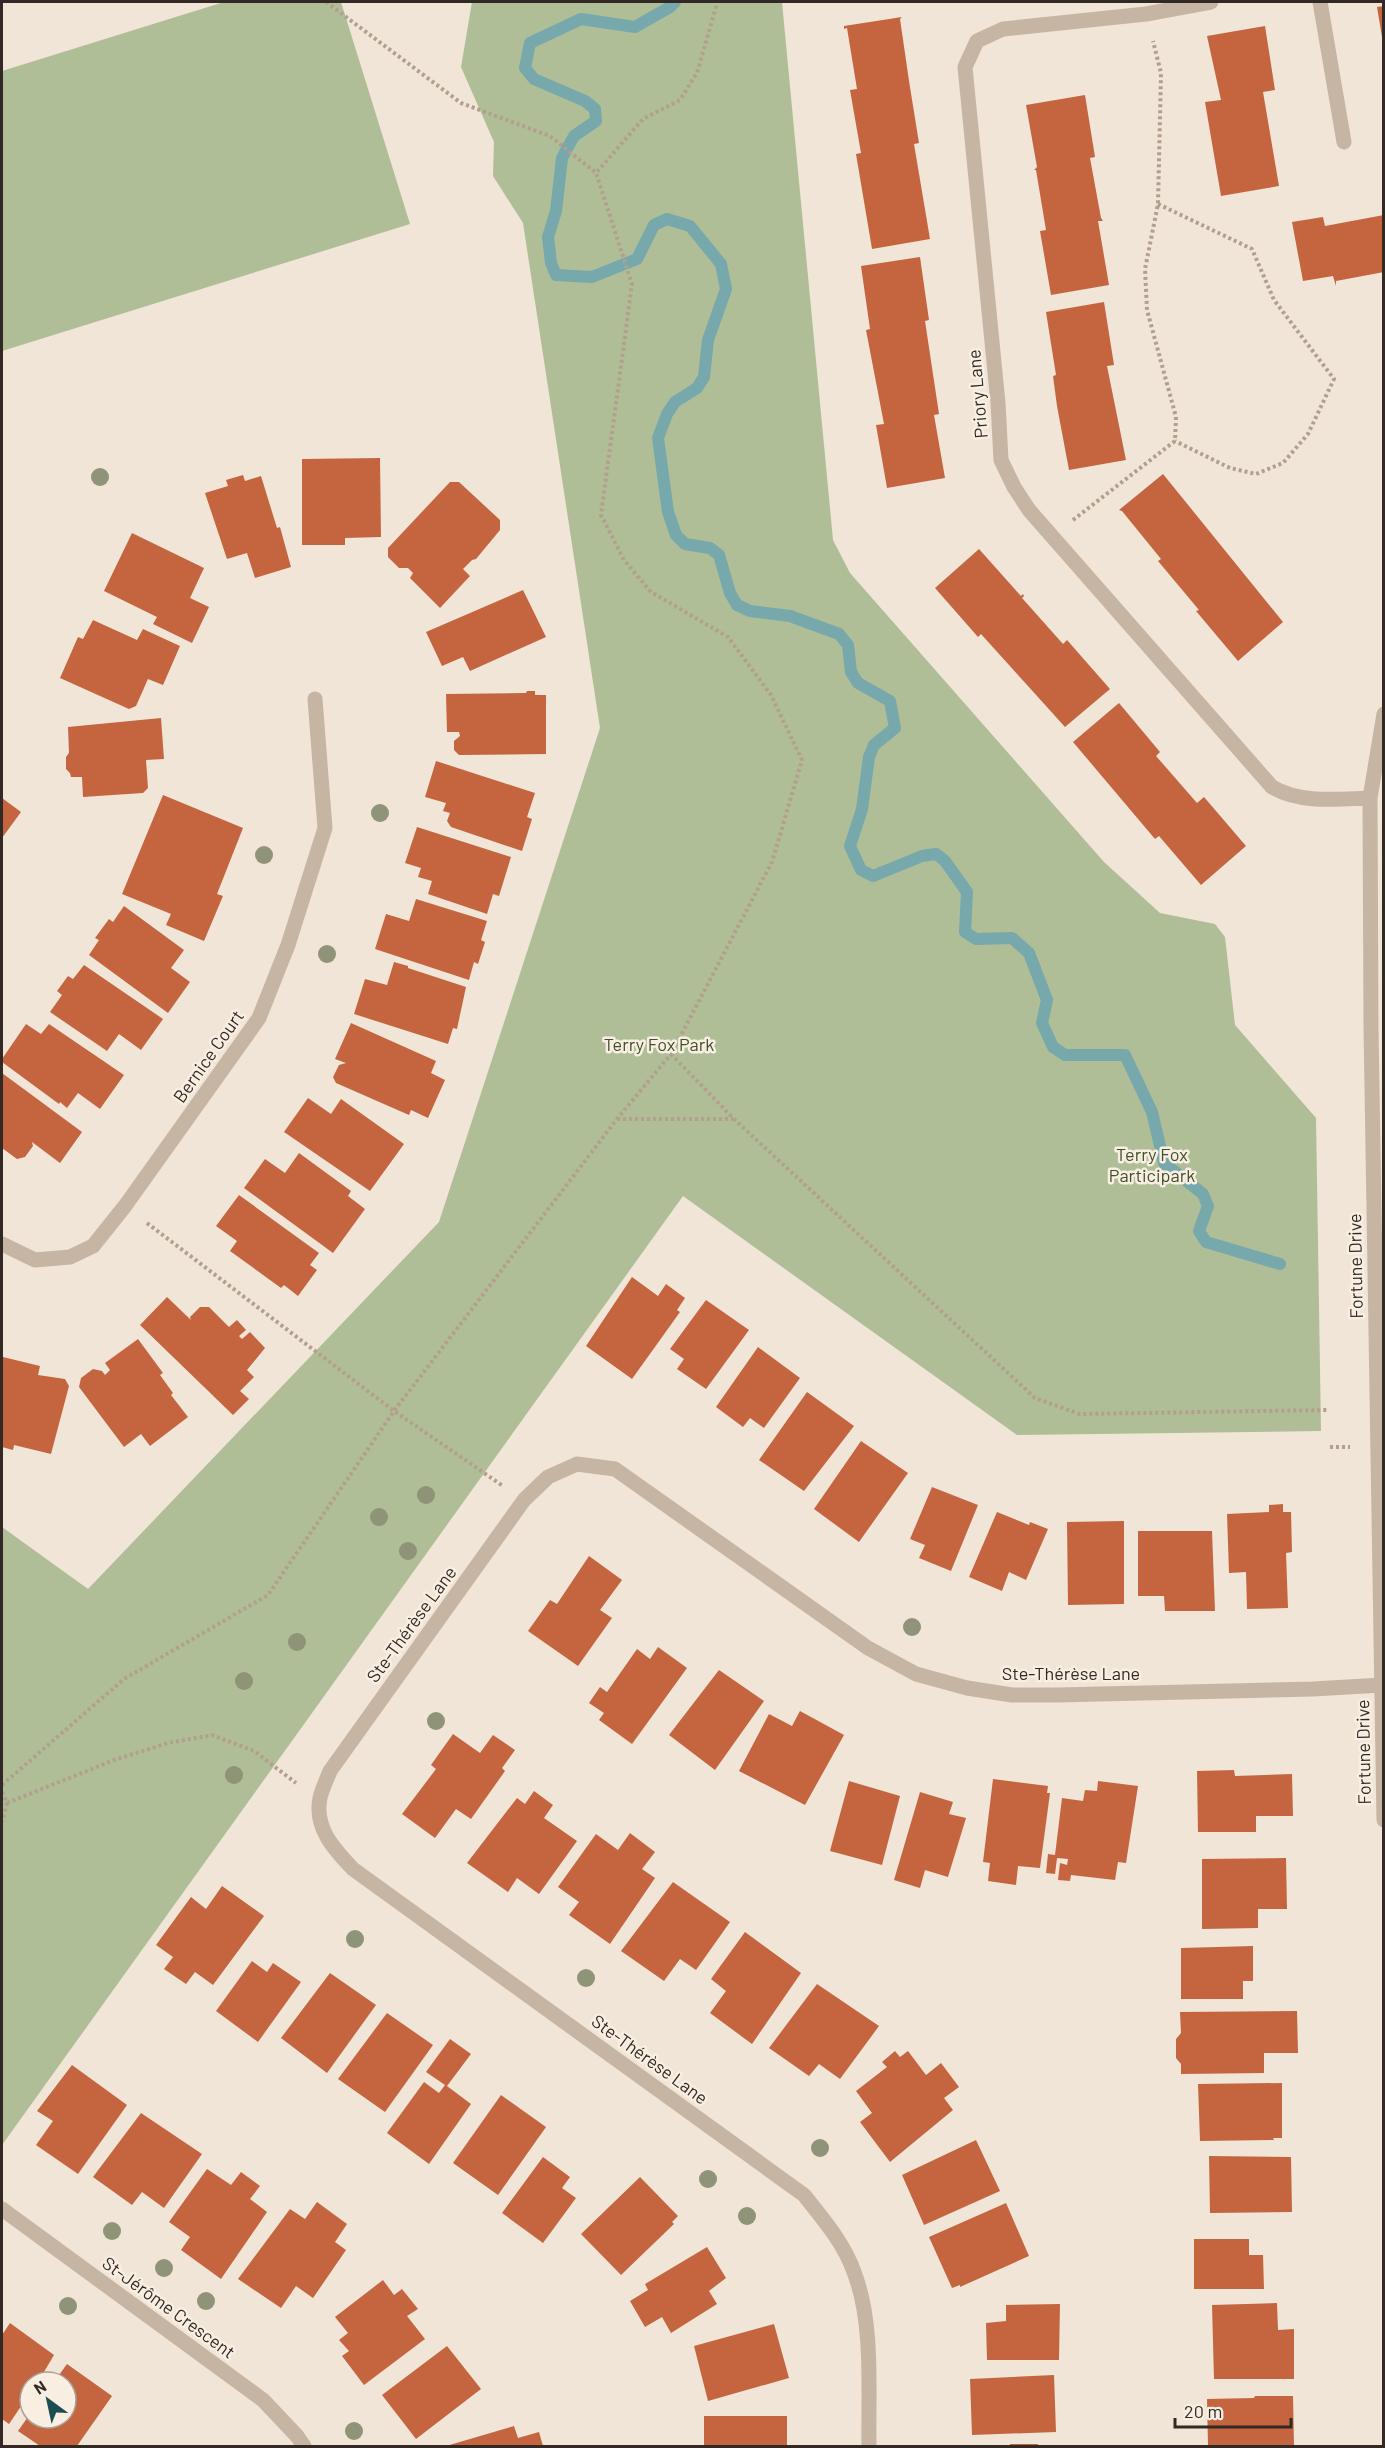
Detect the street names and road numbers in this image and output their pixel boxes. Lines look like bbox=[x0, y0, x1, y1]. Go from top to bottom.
street label: Priory Lane bbox=[962, 349, 992, 439]
street label: Bernice Court bbox=[168, 1005, 248, 1107]
street label: Fortune Drive bbox=[1343, 1213, 1367, 1319]
street label: Ste-Thérèse Lane bbox=[361, 1562, 461, 1686]
street label: Ste-Thérèse Lane bbox=[1002, 1662, 1140, 1684]
street label: Fortune Drive bbox=[1351, 1699, 1375, 1805]
street label: Ste-Thérèse Lane bbox=[588, 2009, 712, 2109]
street label: St-Jérôme Crescent bbox=[98, 2252, 240, 2362]

